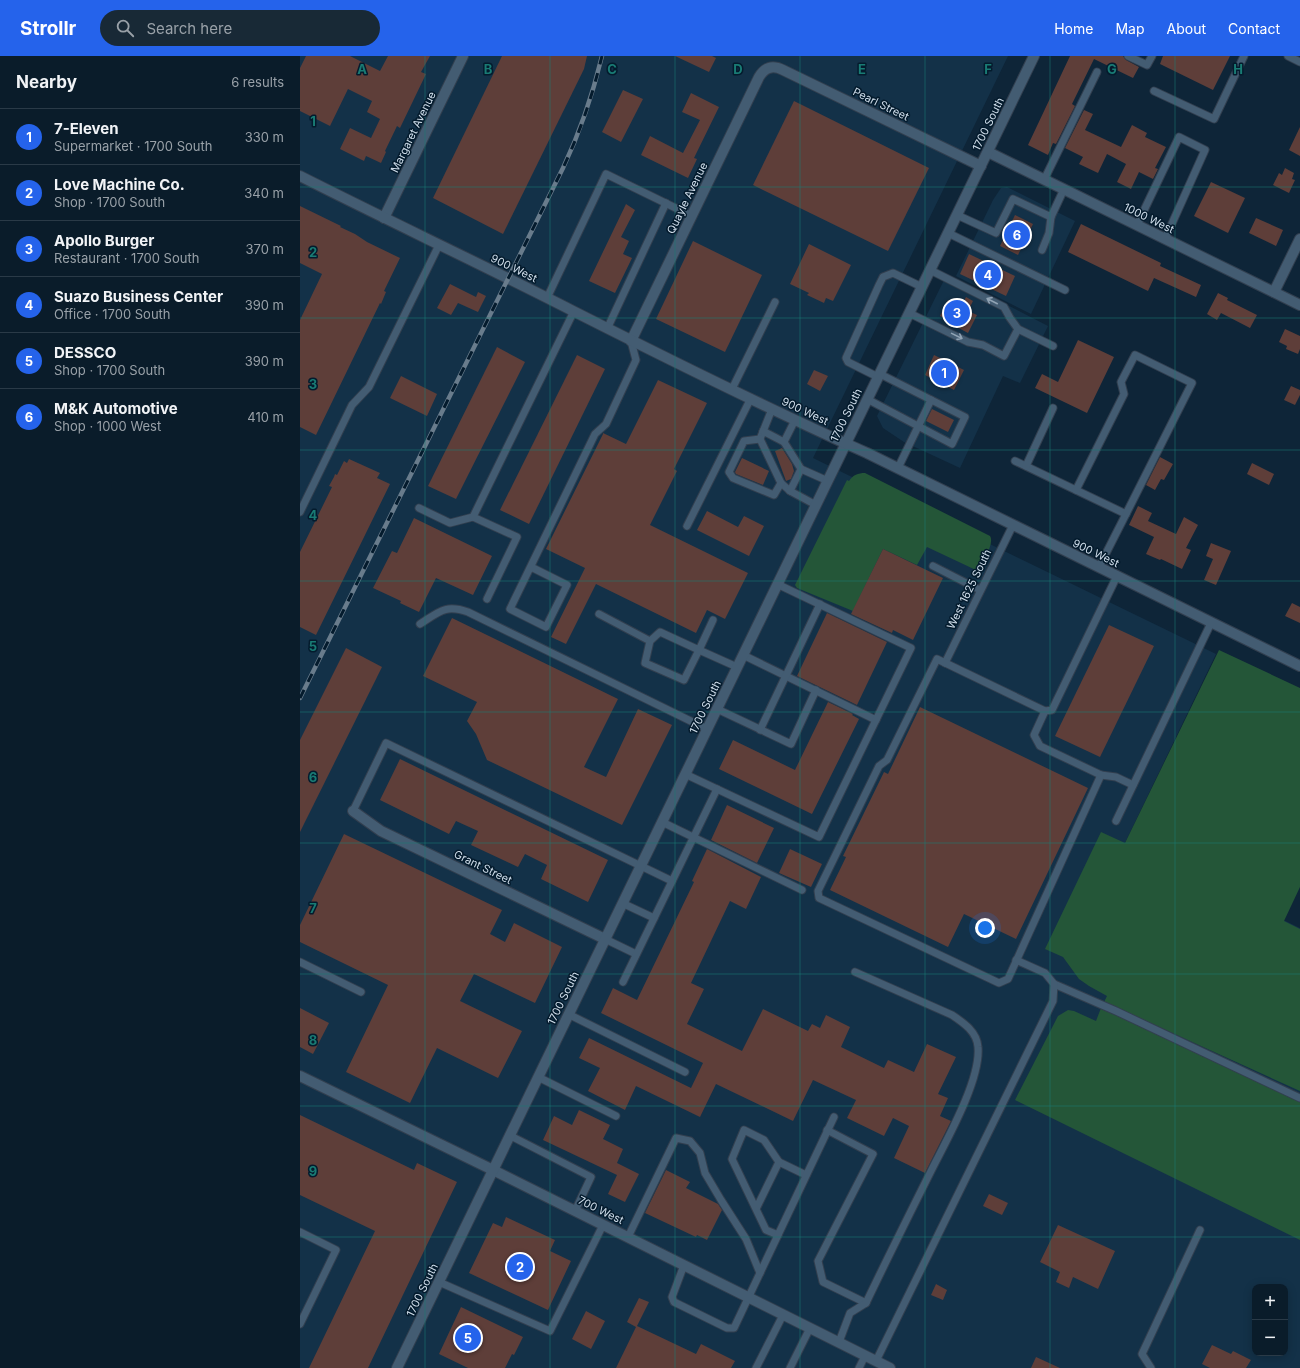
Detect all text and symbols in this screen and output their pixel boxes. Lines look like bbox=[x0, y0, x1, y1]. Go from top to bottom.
search box bbox=[100, 10, 380, 46]
text: Strollr bbox=[20, 17, 76, 40]
icon: search bbox=[114, 17, 136, 39]
text: Search here bbox=[146, 19, 232, 38]
text: Home bbox=[1054, 20, 1093, 37]
text: Map bbox=[1115, 20, 1145, 37]
text: About bbox=[1167, 20, 1206, 37]
text: Contact bbox=[1228, 20, 1280, 37]
text: A bbox=[357, 61, 367, 77]
text: B bbox=[484, 61, 493, 77]
text: C bbox=[607, 61, 617, 77]
text: D bbox=[733, 61, 743, 77]
text: E bbox=[858, 61, 866, 77]
text: F bbox=[984, 61, 992, 77]
text: G bbox=[1107, 61, 1117, 77]
text: H bbox=[1233, 61, 1243, 77]
text: Nearby bbox=[16, 72, 77, 92]
text: 6 results bbox=[231, 74, 284, 90]
street label: Pearl Street bbox=[851, 84, 912, 124]
street label: Margaret Avenue bbox=[387, 89, 439, 175]
street label: 1700 South bbox=[969, 95, 1007, 153]
text: 1 bbox=[310, 113, 316, 129]
text: 7-Eleven bbox=[54, 119, 119, 138]
text: 1 bbox=[26, 129, 32, 145]
text: 330 m bbox=[245, 129, 284, 145]
text: Supermarket · 1700 South bbox=[54, 138, 212, 154]
street label: Quayle Avenue bbox=[664, 160, 710, 236]
text: Love Machine Co. bbox=[54, 175, 185, 194]
text: 2 bbox=[25, 185, 33, 201]
text: 340 m bbox=[244, 185, 284, 201]
text: Shop · 1700 South bbox=[54, 194, 165, 210]
street label: 1000 West bbox=[1121, 200, 1177, 236]
pin: 6 bbox=[1004, 220, 1030, 250]
text: Apollo Burger bbox=[54, 231, 154, 250]
text: 3 bbox=[25, 241, 33, 257]
text: 370 m bbox=[246, 241, 284, 257]
text: 2 bbox=[309, 244, 317, 260]
text: Restaurant · 1700 South bbox=[54, 250, 199, 266]
street label: 900 West bbox=[489, 251, 540, 285]
pin: 4 bbox=[975, 260, 1001, 290]
text: Suazo Business Center bbox=[54, 287, 223, 306]
text: 4 bbox=[25, 297, 33, 313]
text: 390 m bbox=[245, 297, 284, 313]
one-way arrow bbox=[986, 297, 998, 304]
pin: 3 bbox=[944, 298, 970, 328]
text: Office · 1700 South bbox=[54, 306, 171, 322]
one-way arrow bbox=[951, 333, 963, 340]
text: DESSCO bbox=[54, 343, 116, 362]
text: 5 bbox=[25, 353, 33, 369]
text: 390 m bbox=[245, 353, 284, 369]
pin: 1 bbox=[931, 358, 957, 388]
text: Shop · 1700 South bbox=[54, 362, 165, 378]
text: 3 bbox=[309, 376, 317, 392]
street label: 1700 South bbox=[827, 386, 865, 444]
street label: 900 West bbox=[779, 394, 831, 428]
text: M&K Automotive bbox=[54, 399, 178, 418]
text: 6 bbox=[25, 409, 33, 425]
text: 410 m bbox=[247, 409, 284, 425]
text: Shop · 1000 West bbox=[54, 418, 161, 434]
text: 4 bbox=[309, 507, 318, 523]
street label: 900 West bbox=[1071, 536, 1122, 570]
street label: West 1625 South bbox=[944, 547, 994, 631]
text: 5 bbox=[309, 638, 317, 654]
street label: 1700 South bbox=[686, 678, 724, 736]
text: 6 bbox=[309, 769, 317, 785]
street label: Grant Street bbox=[452, 847, 515, 887]
text: 7 bbox=[309, 900, 317, 916]
your location bbox=[975, 918, 995, 938]
street label: 1700 South bbox=[544, 969, 582, 1027]
text: 8 bbox=[309, 1032, 317, 1048]
text: 9 bbox=[309, 1163, 317, 1179]
street label: 700 West bbox=[576, 1193, 627, 1227]
pin: 2 bbox=[507, 1252, 533, 1282]
street label: 1700 South bbox=[403, 1261, 441, 1319]
map controls bbox=[1252, 1284, 1288, 1356]
button: + bbox=[1252, 1284, 1288, 1320]
button: − bbox=[1252, 1320, 1288, 1356]
pin: 5 bbox=[455, 1323, 481, 1353]

